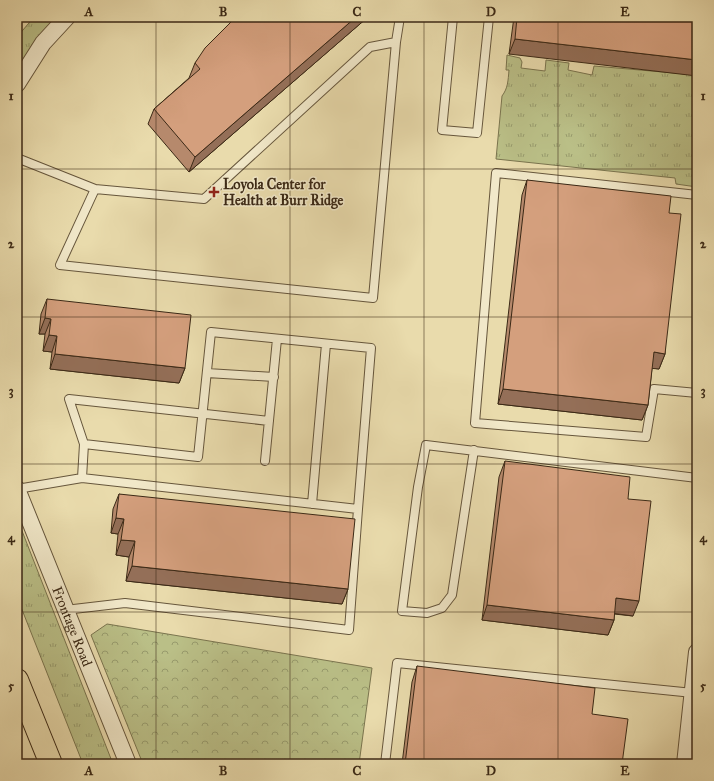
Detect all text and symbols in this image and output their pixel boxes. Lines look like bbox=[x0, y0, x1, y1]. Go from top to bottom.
text: A bbox=[84, 4, 94, 20]
text: B bbox=[219, 4, 228, 20]
text: C bbox=[353, 4, 362, 20]
text: D bbox=[486, 4, 496, 20]
text: E bbox=[620, 4, 630, 20]
text: 1 bbox=[8, 88, 14, 104]
text: 1 bbox=[700, 88, 706, 104]
place label: Loyola Center for Health at Burr Ridge bbox=[223, 176, 344, 210]
marker: Loyola Center for Health at Burr Ridge bbox=[208, 186, 220, 198]
text: 2 bbox=[8, 236, 15, 252]
text: 2 bbox=[700, 236, 707, 252]
text: 3 bbox=[8, 383, 14, 399]
text: 3 bbox=[700, 383, 706, 399]
text: 4 bbox=[7, 530, 15, 546]
text: 4 bbox=[699, 530, 707, 546]
street label: Frontage Road bbox=[48, 584, 96, 669]
text: 5 bbox=[8, 678, 15, 694]
text: 5 bbox=[700, 678, 707, 694]
text: A bbox=[84, 763, 94, 779]
text: B bbox=[219, 763, 228, 779]
text: C bbox=[353, 763, 362, 779]
text: D bbox=[486, 763, 496, 779]
text: E bbox=[620, 763, 630, 779]

